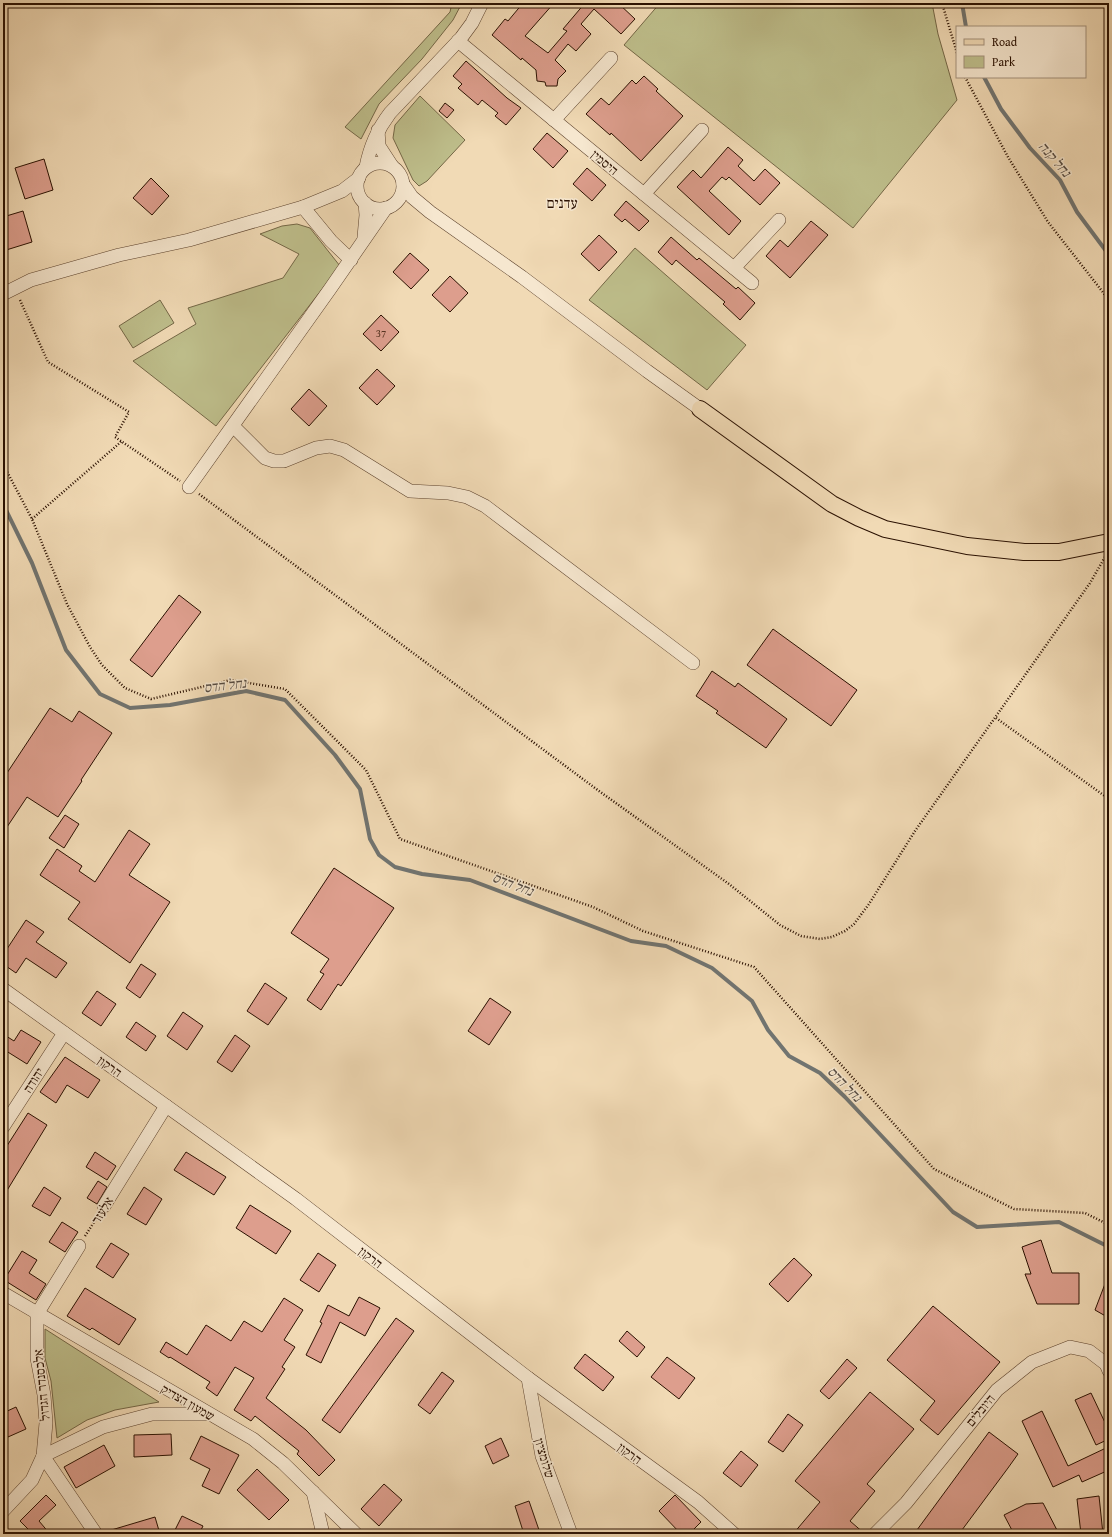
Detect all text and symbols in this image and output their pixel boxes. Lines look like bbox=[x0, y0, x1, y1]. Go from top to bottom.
legend bbox=[956, 26, 1086, 78]
text: Road bbox=[992, 33, 1018, 50]
text: Park bbox=[992, 53, 1016, 70]
water label: נחל קנה bbox=[1034, 137, 1077, 182]
street label: היסמין bbox=[587, 145, 623, 180]
district label: עדנים bbox=[546, 192, 578, 213]
house number: 37 bbox=[376, 325, 386, 341]
water label: נחל הדס bbox=[203, 672, 249, 698]
water label: נחל הדס bbox=[490, 867, 538, 901]
street label: הרקון bbox=[94, 1051, 126, 1082]
water label: נחל הדס bbox=[823, 1062, 868, 1107]
street label: יהודה bbox=[18, 1064, 49, 1097]
street label: אלעזר bbox=[87, 1193, 118, 1228]
street label: הרקון bbox=[355, 1242, 387, 1273]
street label: אלכסנדר הגדול bbox=[28, 1348, 55, 1422]
street label: שמעון הצדיק bbox=[157, 1379, 218, 1426]
street label: היובלים bbox=[961, 1390, 1000, 1431]
street label: שלומציון bbox=[530, 1436, 559, 1480]
street label: הרקון bbox=[614, 1438, 646, 1469]

